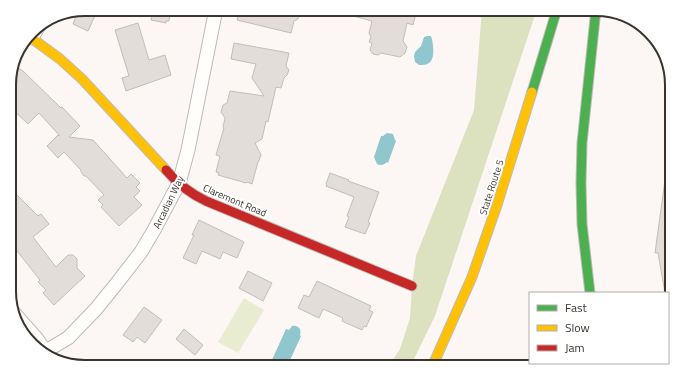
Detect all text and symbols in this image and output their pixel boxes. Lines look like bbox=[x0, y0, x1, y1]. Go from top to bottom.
street label: State Route 5 bbox=[475, 157, 508, 217]
street label: Arcadian Way bbox=[149, 173, 188, 231]
street label: Claremont Road bbox=[201, 180, 269, 221]
legend bbox=[529, 292, 669, 364]
text: Fast bbox=[565, 298, 588, 317]
text: Slow bbox=[565, 318, 590, 337]
text: Jam bbox=[565, 338, 585, 357]

